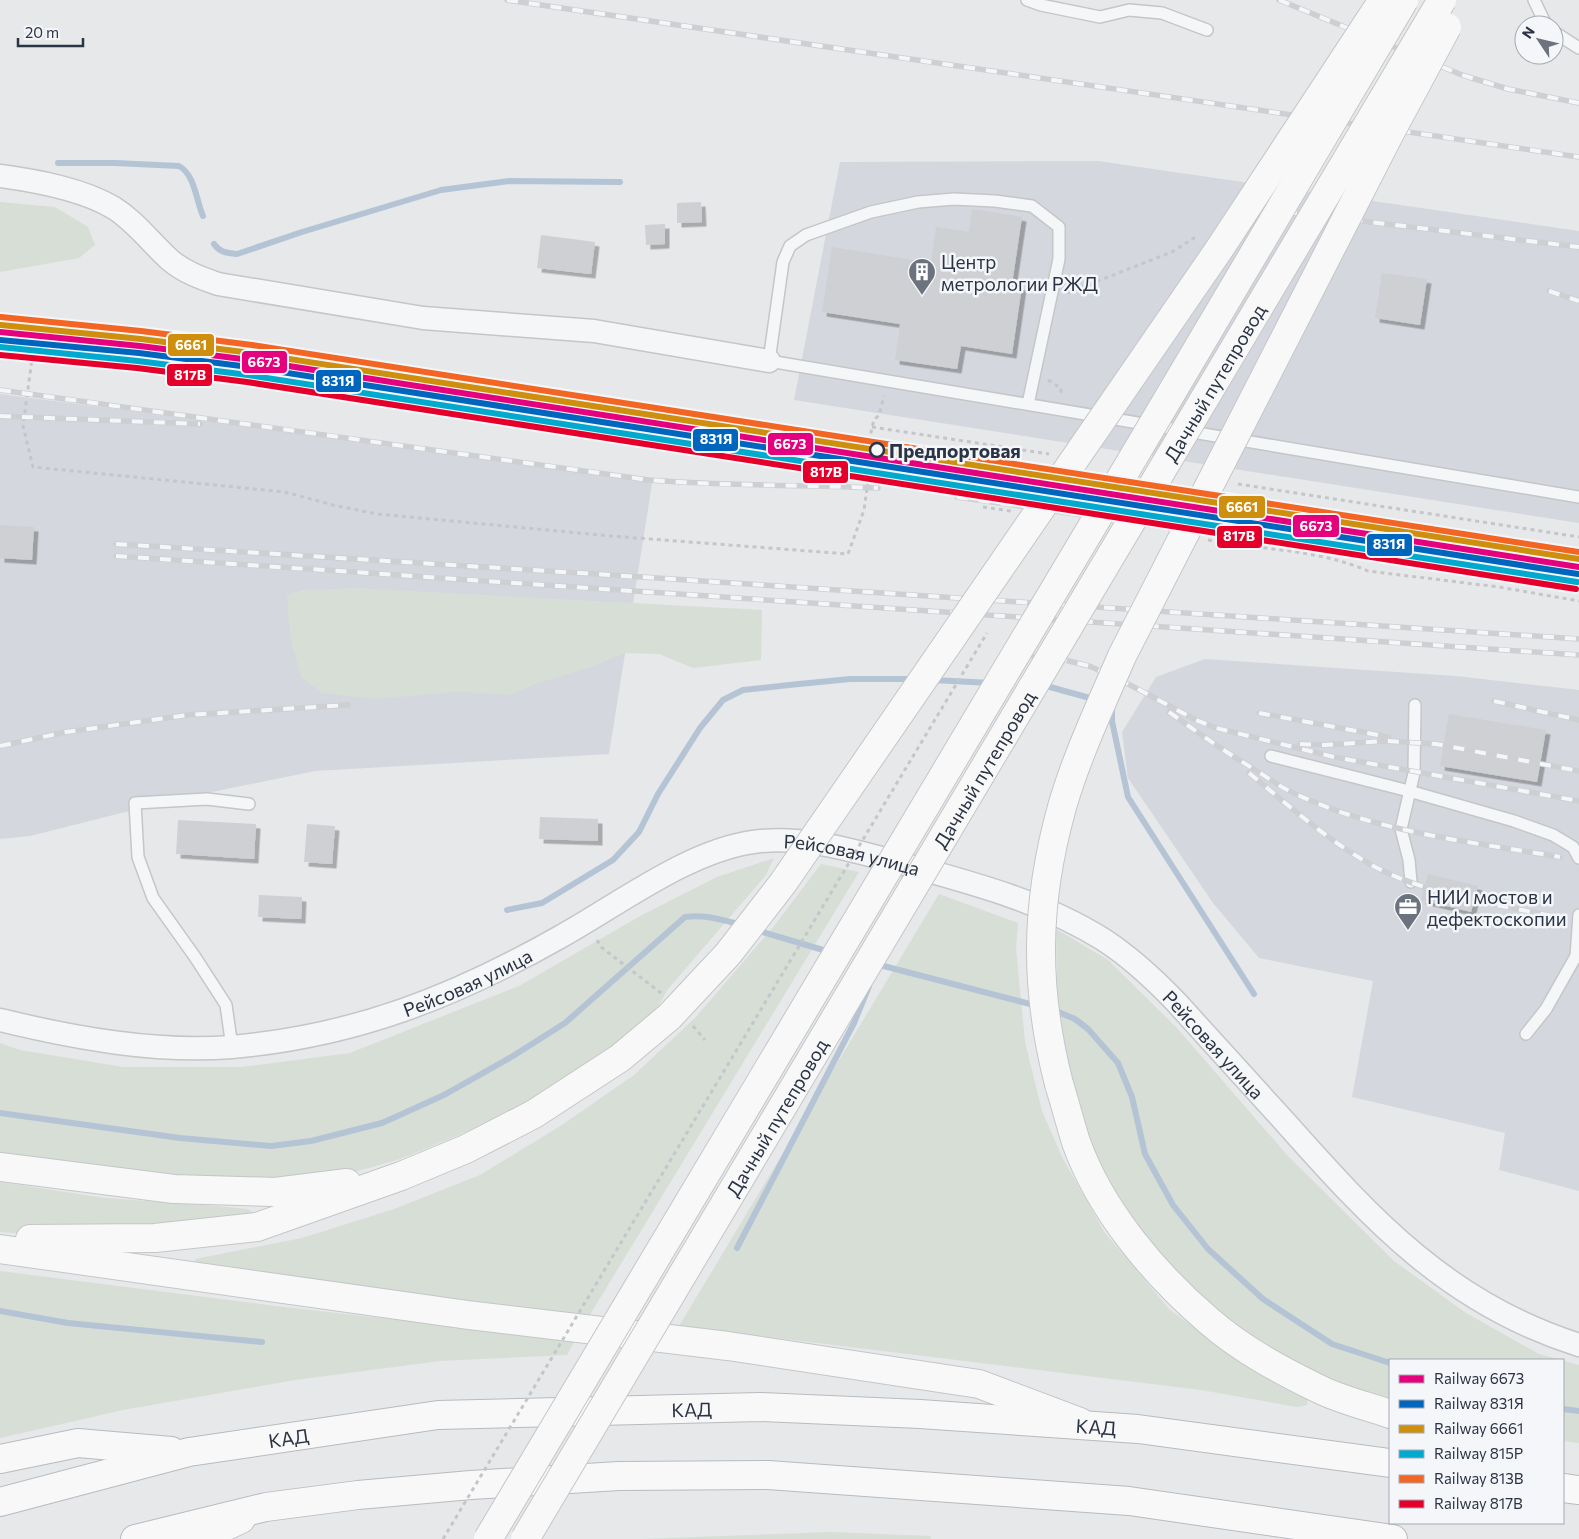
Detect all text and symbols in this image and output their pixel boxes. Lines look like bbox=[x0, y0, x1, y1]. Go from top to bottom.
scale bar bbox=[18, 15, 82, 47]
north arrow bbox=[1514, 15, 1564, 65]
text: 20 m bbox=[25, 23, 59, 41]
text: N bbox=[1518, 23, 1538, 41]
place label: Центр метрологии РЖД bbox=[941, 250, 1098, 295]
building icon: Центр метрологии РЖД bbox=[907, 257, 937, 296]
street label: Дачный путепровод bbox=[1158, 300, 1270, 466]
line badge: 6661 bbox=[167, 333, 215, 357]
text: 6661 bbox=[175, 336, 207, 353]
line badge: 6673 bbox=[241, 350, 288, 374]
text: 6673 bbox=[248, 353, 281, 370]
line badge: 817В bbox=[166, 363, 213, 387]
text: 817В bbox=[174, 366, 206, 383]
line badge: 831Я bbox=[315, 369, 362, 393]
text: 831Я bbox=[322, 372, 354, 389]
line badge: 831Я bbox=[692, 428, 739, 452]
text: 831Я bbox=[700, 430, 732, 447]
line badge: 6673 bbox=[767, 432, 814, 456]
text: 6673 bbox=[774, 435, 807, 452]
place label: Предпортовая bbox=[889, 439, 1021, 462]
marker: Предпортовая bbox=[869, 442, 885, 458]
line badge: 817В bbox=[802, 460, 849, 484]
text: 817В bbox=[810, 463, 842, 480]
line badge: 6661 bbox=[1218, 495, 1266, 519]
text: 6661 bbox=[1226, 498, 1258, 515]
line badge: 6673 bbox=[1292, 514, 1340, 538]
text: 6673 bbox=[1300, 517, 1333, 534]
line badge: 817В bbox=[1216, 525, 1263, 549]
text: 817В bbox=[1223, 527, 1255, 544]
line badge: 831Я bbox=[1366, 533, 1413, 557]
text: 831Я bbox=[1373, 535, 1405, 552]
street label: Дачный путепровод bbox=[928, 686, 1039, 852]
street label: Рейсовая улица bbox=[783, 829, 922, 880]
place label: НИИ мостов и дефектоскопии bbox=[1427, 885, 1567, 930]
office icon: НИИ мостов и дефектоскопии bbox=[1393, 892, 1423, 931]
street label: Рейсовая улица bbox=[400, 943, 536, 1021]
street label: Рейсовая улица bbox=[1159, 985, 1269, 1103]
street label: Дачный путепровод bbox=[721, 1034, 832, 1200]
legend bbox=[1389, 1359, 1564, 1524]
text: Railway 6673 bbox=[1434, 1369, 1524, 1387]
text: Railway 831Я bbox=[1434, 1394, 1524, 1412]
street label: КАД bbox=[671, 1397, 712, 1421]
street label: КАД bbox=[1075, 1413, 1117, 1439]
text: Railway 6661 bbox=[1434, 1419, 1523, 1437]
street label: КАД bbox=[267, 1423, 310, 1452]
text: Railway 815Р bbox=[1434, 1444, 1523, 1462]
text: Railway 813В bbox=[1434, 1469, 1524, 1487]
text: Railway 817В bbox=[1434, 1494, 1523, 1512]

